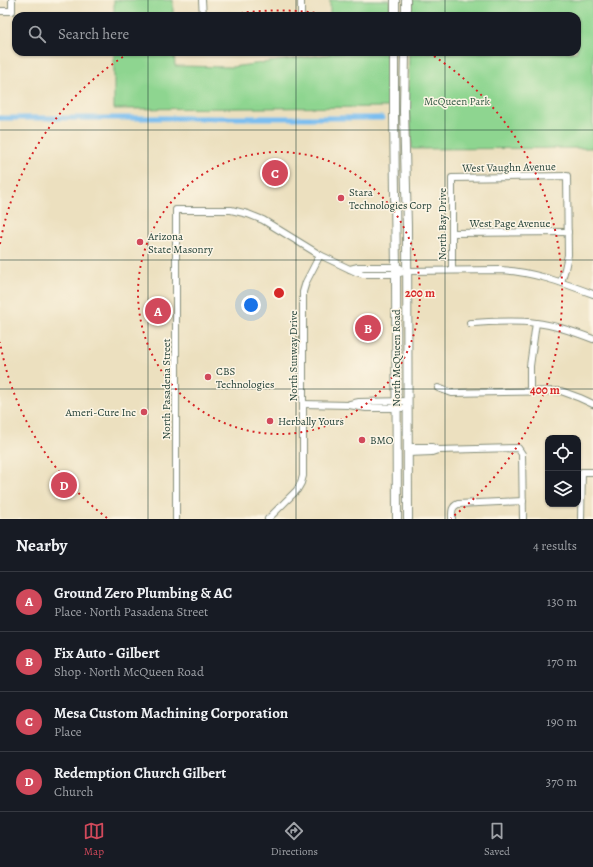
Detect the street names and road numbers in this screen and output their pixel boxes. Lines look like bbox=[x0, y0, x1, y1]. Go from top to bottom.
street label: West Vaughn Avenue bbox=[461, 159, 556, 176]
street label: North Bay Drive bbox=[435, 188, 450, 260]
street label: West Page Avenue bbox=[469, 216, 551, 231]
street label: North McQueen Road bbox=[389, 309, 404, 407]
street label: North Sunway Drive bbox=[286, 310, 301, 401]
street label: North Pasadena Street bbox=[159, 338, 174, 439]

